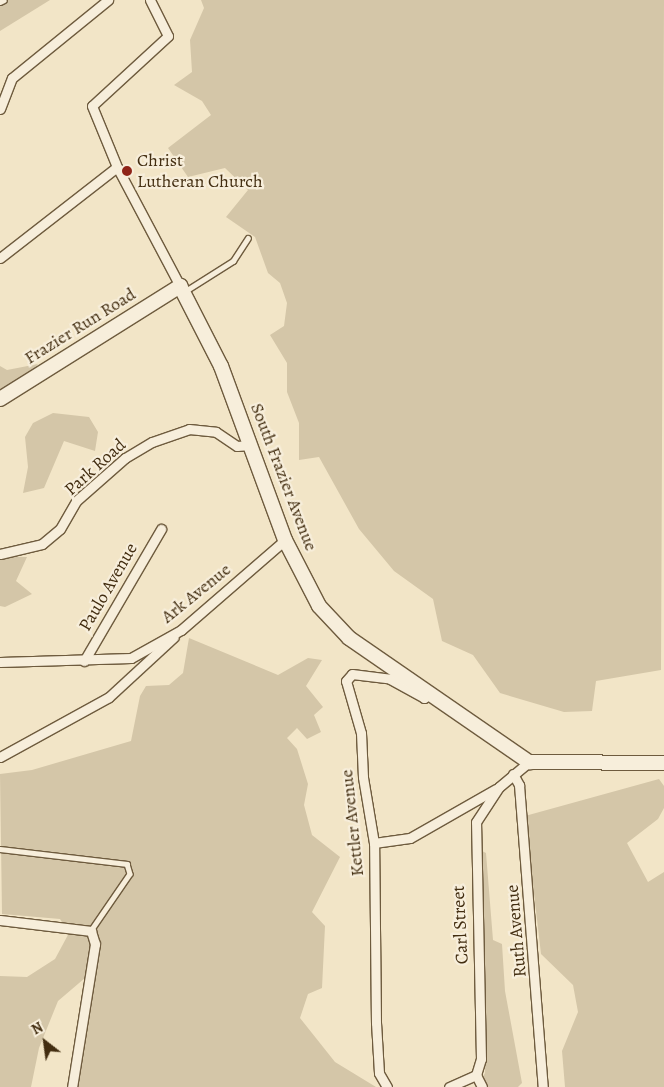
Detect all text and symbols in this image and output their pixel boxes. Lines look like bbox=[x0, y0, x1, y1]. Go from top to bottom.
place label: Christ Lutheran Church bbox=[137, 150, 263, 192]
marker: Christ Lutheran Church bbox=[121, 165, 133, 177]
street label: Frazier Run Road bbox=[20, 283, 140, 369]
street label: South Frazier Avenue bbox=[246, 400, 322, 554]
street label: Park Road bbox=[60, 434, 130, 500]
street label: Paulo Avenue bbox=[74, 539, 142, 635]
street label: Ark Avenue bbox=[157, 558, 235, 628]
street label: Kettler Avenue bbox=[336, 769, 368, 877]
street label: Ruth Avenue bbox=[501, 884, 531, 978]
street label: Carl Street bbox=[447, 885, 473, 965]
north arrow bbox=[20, 1017, 70, 1067]
text: N bbox=[28, 1018, 46, 1039]

